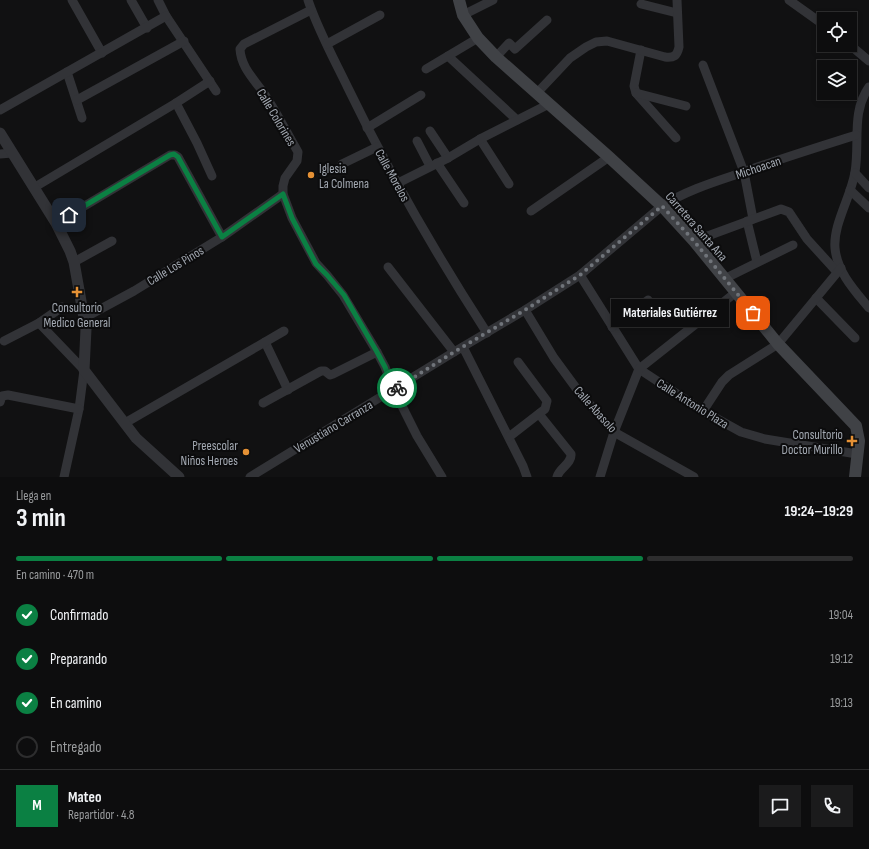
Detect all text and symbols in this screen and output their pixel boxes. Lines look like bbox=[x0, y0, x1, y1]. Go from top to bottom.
map controls bbox=[817, 12, 857, 100]
button: locate bbox=[817, 12, 857, 52]
button: layers bbox=[817, 60, 857, 100]
street label: Calle Colorines bbox=[253, 86, 300, 149]
street label: Calle Morelos bbox=[371, 146, 413, 205]
street label: Michoacan bbox=[734, 153, 783, 183]
place label: Iglesia La Colmena bbox=[319, 161, 369, 192]
marker: Iglesia La Colmena bbox=[306, 170, 316, 180]
street label: Carretera Santa Ana bbox=[662, 189, 731, 265]
pin bbox=[52, 198, 86, 232]
icon: home bbox=[58, 204, 80, 226]
street label: Calle Los Pinos bbox=[144, 242, 207, 289]
marker: Consultorio Medico General bbox=[71, 286, 83, 298]
pin bbox=[736, 296, 770, 330]
callout: Materiales Gutiérrez bbox=[611, 299, 729, 327]
place label: Consultorio Medico General bbox=[44, 300, 110, 331]
icon: bag bbox=[742, 302, 764, 324]
text: Materiales Gutiérrez bbox=[623, 305, 717, 321]
courier bbox=[377, 368, 417, 408]
street label: Calle Antonio Plaza bbox=[653, 375, 731, 432]
icon: bike bbox=[386, 377, 408, 399]
street label: Calle Abasolo bbox=[570, 383, 620, 436]
street label: Venustiano Carranza bbox=[291, 397, 376, 457]
place label: Consultorio Doctor Murillo bbox=[781, 427, 843, 458]
marker: Consultorio Doctor Murillo bbox=[846, 435, 858, 447]
place label: Preescolar Niños Heroes bbox=[181, 438, 238, 469]
marker: Preescolar Niños Heroes bbox=[241, 447, 251, 457]
text: Llega en bbox=[16, 488, 51, 504]
text: 19:24–19:29 bbox=[784, 502, 853, 521]
text: 3 min bbox=[16, 503, 66, 534]
text: En camino · 470 m bbox=[16, 567, 94, 583]
icon: check bbox=[16, 604, 38, 626]
text: Confirmado bbox=[50, 606, 109, 625]
text: 19:04 bbox=[829, 607, 853, 623]
icon: check bbox=[16, 648, 38, 670]
text: Preparando bbox=[50, 650, 107, 669]
text: 19:12 bbox=[830, 651, 853, 667]
icon: check bbox=[16, 692, 38, 714]
text: En camino bbox=[50, 694, 102, 713]
text: 19:13 bbox=[830, 695, 853, 711]
text: Entregado bbox=[50, 738, 101, 757]
button: chat bbox=[759, 785, 801, 827]
button: phone bbox=[811, 785, 853, 827]
text: Mateo bbox=[68, 788, 101, 807]
text: M bbox=[32, 796, 42, 815]
text: Repartidor · 4.8 bbox=[68, 807, 135, 823]

